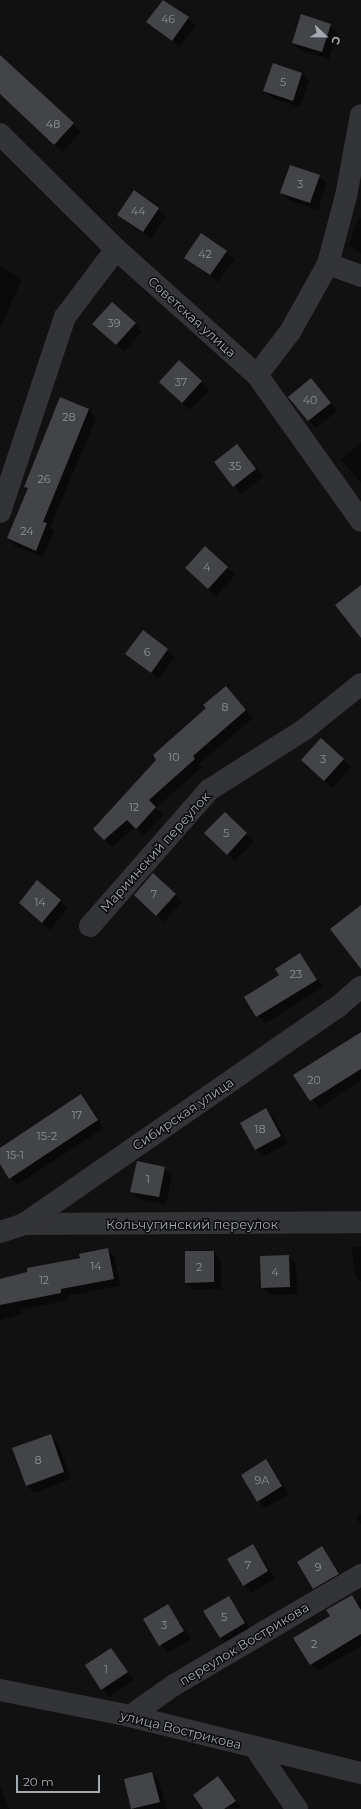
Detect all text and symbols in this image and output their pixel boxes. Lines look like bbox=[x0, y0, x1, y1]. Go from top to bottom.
house number: 46 bbox=[161, 12, 175, 26]
north arrow bbox=[305, 16, 345, 56]
text: С bbox=[328, 34, 344, 47]
house number: 5 bbox=[280, 75, 286, 89]
house number: 48 bbox=[46, 117, 60, 131]
house number: 3 bbox=[297, 177, 303, 191]
house number: 44 bbox=[131, 204, 145, 218]
house number: 42 bbox=[198, 247, 212, 261]
street label: Советская улица bbox=[145, 273, 239, 361]
house number: 39 bbox=[108, 316, 120, 330]
house number: 37 bbox=[175, 375, 187, 389]
house number: 40 bbox=[303, 393, 317, 407]
house number: 28 bbox=[62, 410, 76, 424]
house number: 35 bbox=[229, 459, 241, 473]
house number: 26 bbox=[38, 472, 50, 486]
house number: 24 bbox=[20, 524, 34, 538]
house number: 4 bbox=[203, 560, 211, 574]
house number: 6 bbox=[144, 645, 150, 659]
house number: 8 bbox=[221, 700, 229, 714]
house number: 10 bbox=[168, 750, 180, 764]
house number: 3 bbox=[320, 752, 326, 766]
street label: Мариинский переулок bbox=[97, 789, 213, 915]
house number: 12 bbox=[129, 800, 139, 814]
house number: 5 bbox=[223, 826, 229, 840]
house number: 7 bbox=[151, 887, 157, 901]
house number: 14 bbox=[34, 895, 46, 909]
house number: 23 bbox=[290, 967, 302, 981]
house number: 20 bbox=[307, 1073, 321, 1087]
street label: Сибирская улица bbox=[129, 1074, 237, 1154]
house number: 17 bbox=[72, 1108, 82, 1122]
house number: 18 bbox=[255, 1122, 265, 1136]
house number: 15-2 bbox=[37, 1129, 57, 1143]
house number: 15-1 bbox=[6, 1148, 24, 1162]
house number: 1 bbox=[146, 1172, 150, 1186]
street label: Кольчугинский переулок bbox=[106, 1216, 278, 1232]
house number: 14 bbox=[90, 1259, 102, 1273]
house number: 2 bbox=[196, 1260, 202, 1274]
house number: 4 bbox=[271, 1265, 279, 1279]
house number: 12 bbox=[39, 1273, 49, 1287]
house number: 8 bbox=[34, 1453, 42, 1467]
house number: 9А bbox=[255, 1473, 269, 1487]
house number: 7 bbox=[245, 1558, 251, 1572]
house number: 9 bbox=[315, 1560, 321, 1574]
street label: переулок Вострикова bbox=[176, 1599, 312, 1689]
house number: 5 bbox=[221, 1610, 227, 1624]
house number: 3 bbox=[161, 1618, 167, 1632]
house number: 2 bbox=[311, 1637, 317, 1651]
house number: 1 bbox=[104, 1662, 108, 1676]
street label: улица Вострикова bbox=[119, 1707, 243, 1753]
scale bar bbox=[18, 1767, 102, 1793]
text: 20 m bbox=[23, 1774, 54, 1789]

